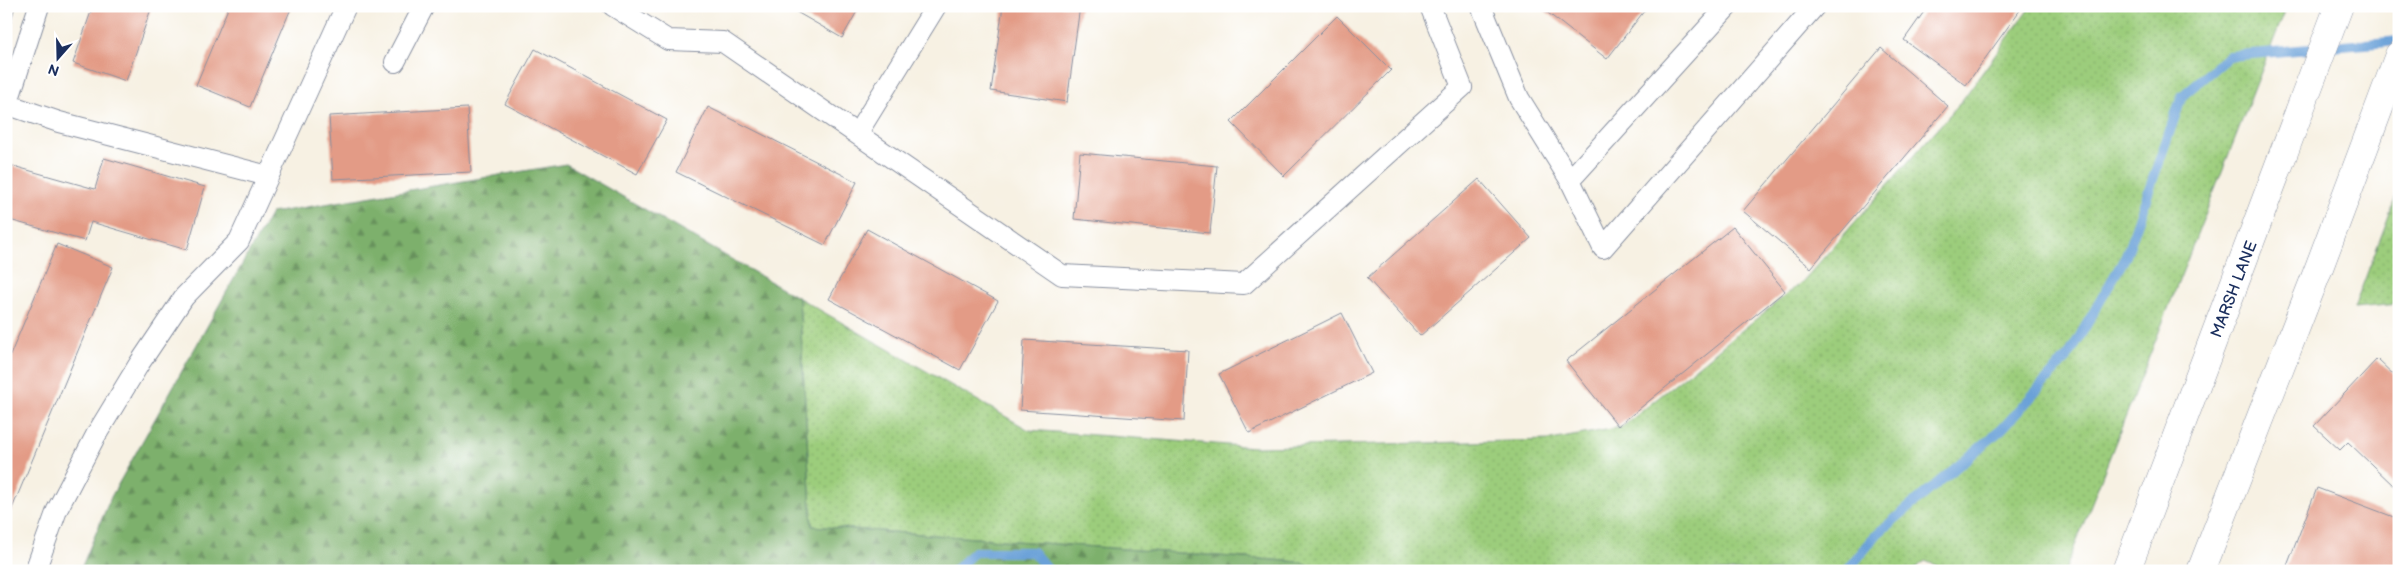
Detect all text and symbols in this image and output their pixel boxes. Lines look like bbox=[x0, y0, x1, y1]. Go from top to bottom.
north arrow bbox=[32, 32, 82, 82]
text: N bbox=[46, 60, 62, 80]
street label: MARSH LANE bbox=[2207, 238, 2262, 341]

